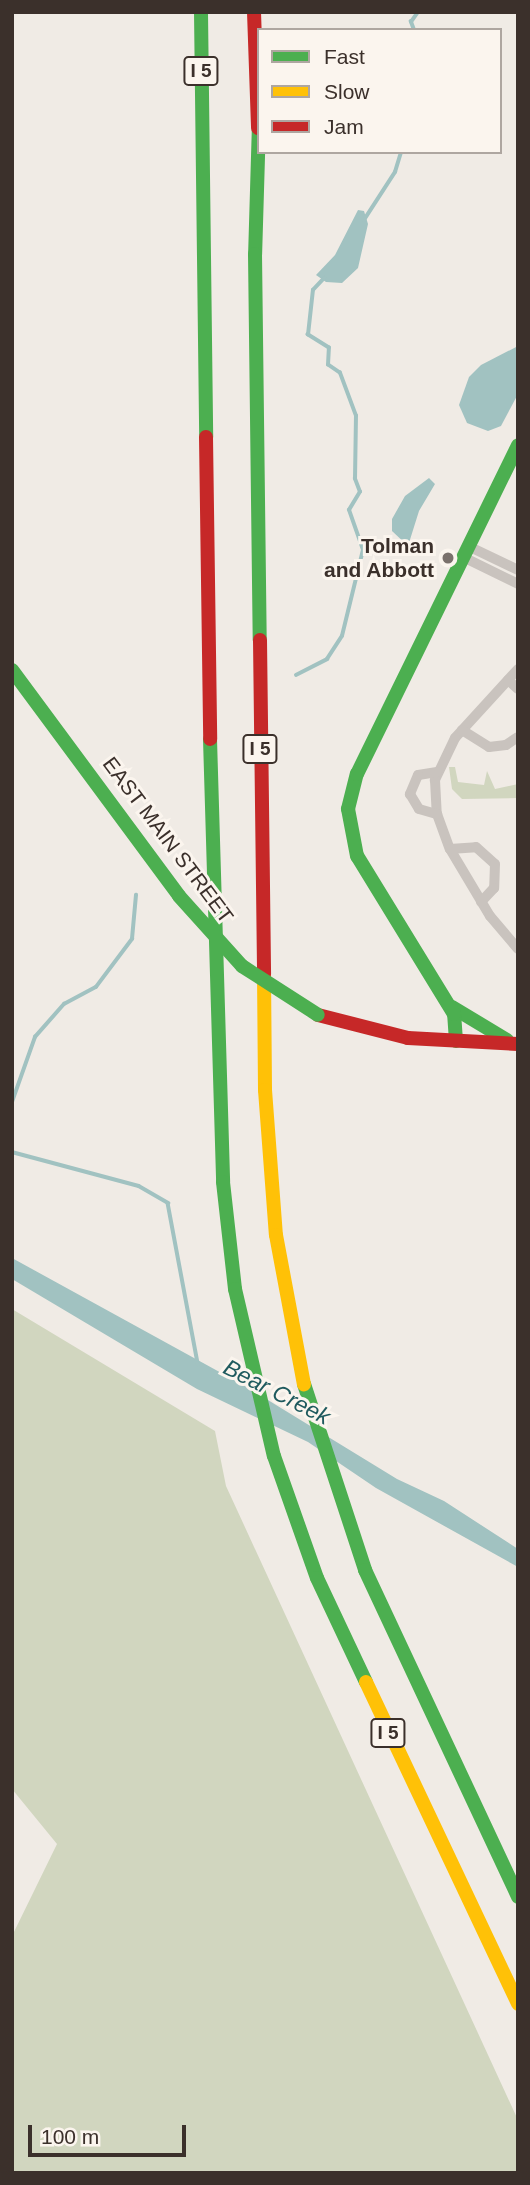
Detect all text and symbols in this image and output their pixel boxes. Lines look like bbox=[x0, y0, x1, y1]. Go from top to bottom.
legend bbox=[257, 28, 502, 154]
text: Fast bbox=[324, 45, 365, 68]
road number: I 5 bbox=[182, 55, 220, 86]
text: Slow bbox=[324, 80, 370, 103]
text: Jam bbox=[324, 115, 364, 138]
place label: Tolman and Abbott bbox=[323, 533, 434, 583]
marker: Tolman and Abbott bbox=[440, 550, 456, 566]
road number: I 5 bbox=[241, 734, 279, 764]
street label: EAST MAIN STREET bbox=[97, 752, 239, 928]
water label: Bear Creek bbox=[219, 1353, 335, 1431]
road number: I 5 bbox=[369, 1718, 407, 1749]
scale bar bbox=[32, 2112, 189, 2156]
text: 100 m bbox=[41, 2125, 99, 2148]

